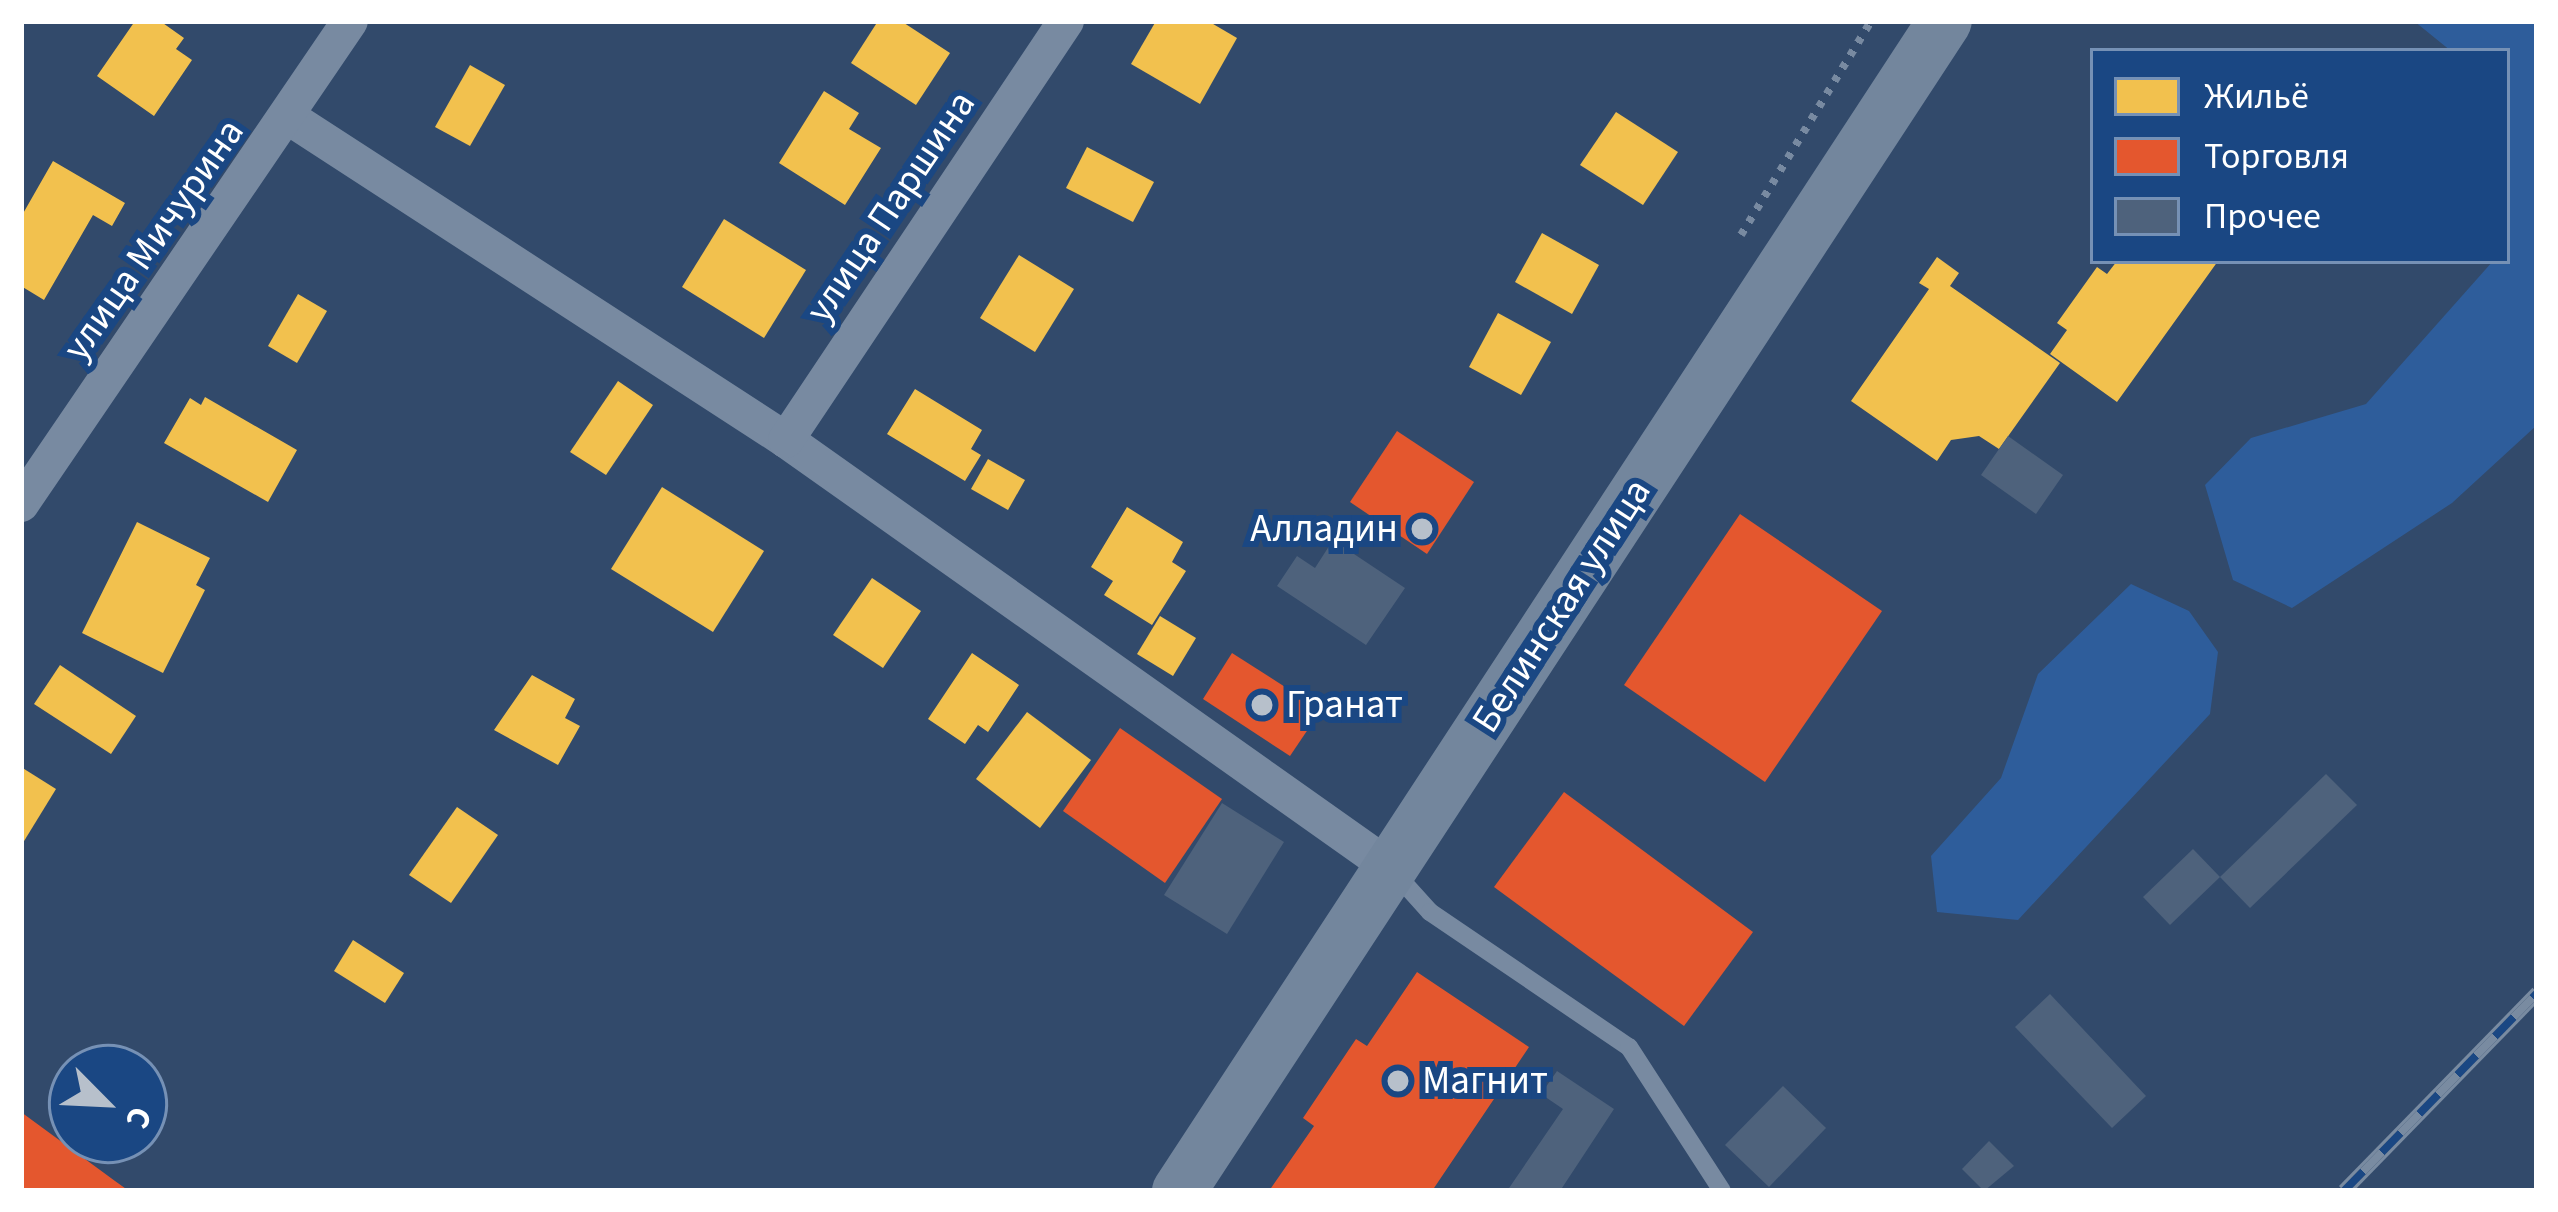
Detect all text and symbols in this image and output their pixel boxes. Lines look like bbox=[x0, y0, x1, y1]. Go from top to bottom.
legend bbox=[2090, 48, 2510, 264]
text: Жильё bbox=[2204, 71, 2309, 122]
street label: улица Паршина bbox=[796, 82, 986, 332]
street label: улица Мичурина bbox=[53, 110, 255, 370]
text: Торговля bbox=[2204, 131, 2349, 182]
text: Прочее bbox=[2204, 191, 2321, 242]
street label: Белинская улица bbox=[1463, 470, 1661, 742]
place label: Алладин bbox=[1250, 506, 1398, 552]
marker: Алладин bbox=[1409, 516, 1435, 542]
place label: Гранат bbox=[1286, 682, 1403, 728]
marker: Гранат bbox=[1249, 692, 1275, 718]
north arrow bbox=[48, 1044, 168, 1164]
place label: Магнит bbox=[1422, 1058, 1548, 1104]
marker: Магнит bbox=[1385, 1068, 1411, 1094]
text: С bbox=[113, 1099, 164, 1136]

